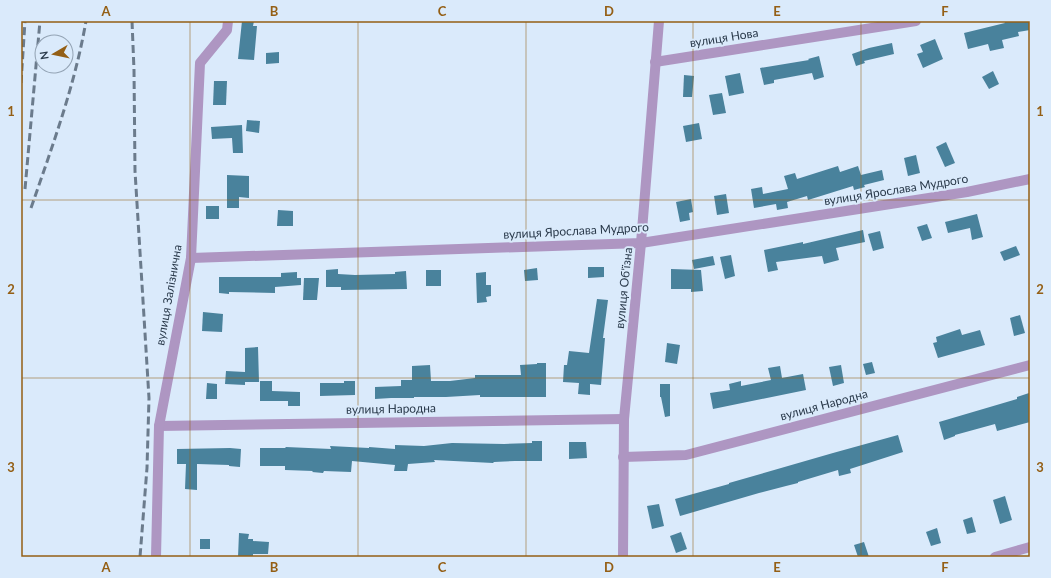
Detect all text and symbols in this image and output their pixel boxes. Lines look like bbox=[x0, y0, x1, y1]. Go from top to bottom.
text: A bbox=[100, 3, 111, 19]
text: B bbox=[270, 3, 279, 19]
text: C bbox=[438, 3, 447, 19]
text: D bbox=[604, 3, 614, 19]
text: E bbox=[773, 3, 781, 19]
text: F bbox=[941, 3, 949, 19]
street label: вулиця Нова bbox=[689, 25, 759, 50]
north arrow bbox=[34, 34, 74, 74]
text: N bbox=[37, 50, 51, 61]
text: 1 bbox=[7, 103, 15, 119]
text: 1 bbox=[1036, 103, 1044, 119]
street label: вулиця Ярослава Мудрого bbox=[823, 171, 969, 208]
street label: вулиця Ярослава Мудрого bbox=[503, 219, 649, 242]
street label: вулиця Залізнична bbox=[152, 243, 185, 347]
street label: вулиця Об'їзна bbox=[612, 246, 635, 329]
text: 2 bbox=[7, 281, 15, 297]
text: 2 bbox=[1036, 281, 1044, 297]
street label: вулиця Народна bbox=[778, 386, 869, 423]
street label: вулиця Народна bbox=[346, 400, 436, 417]
text: 3 bbox=[7, 459, 15, 475]
text: 3 bbox=[1036, 459, 1044, 475]
text: A bbox=[100, 559, 111, 575]
text: B bbox=[270, 559, 279, 575]
text: C bbox=[438, 559, 447, 575]
text: D bbox=[604, 559, 614, 575]
text: E bbox=[773, 559, 781, 575]
text: F bbox=[941, 559, 949, 575]

